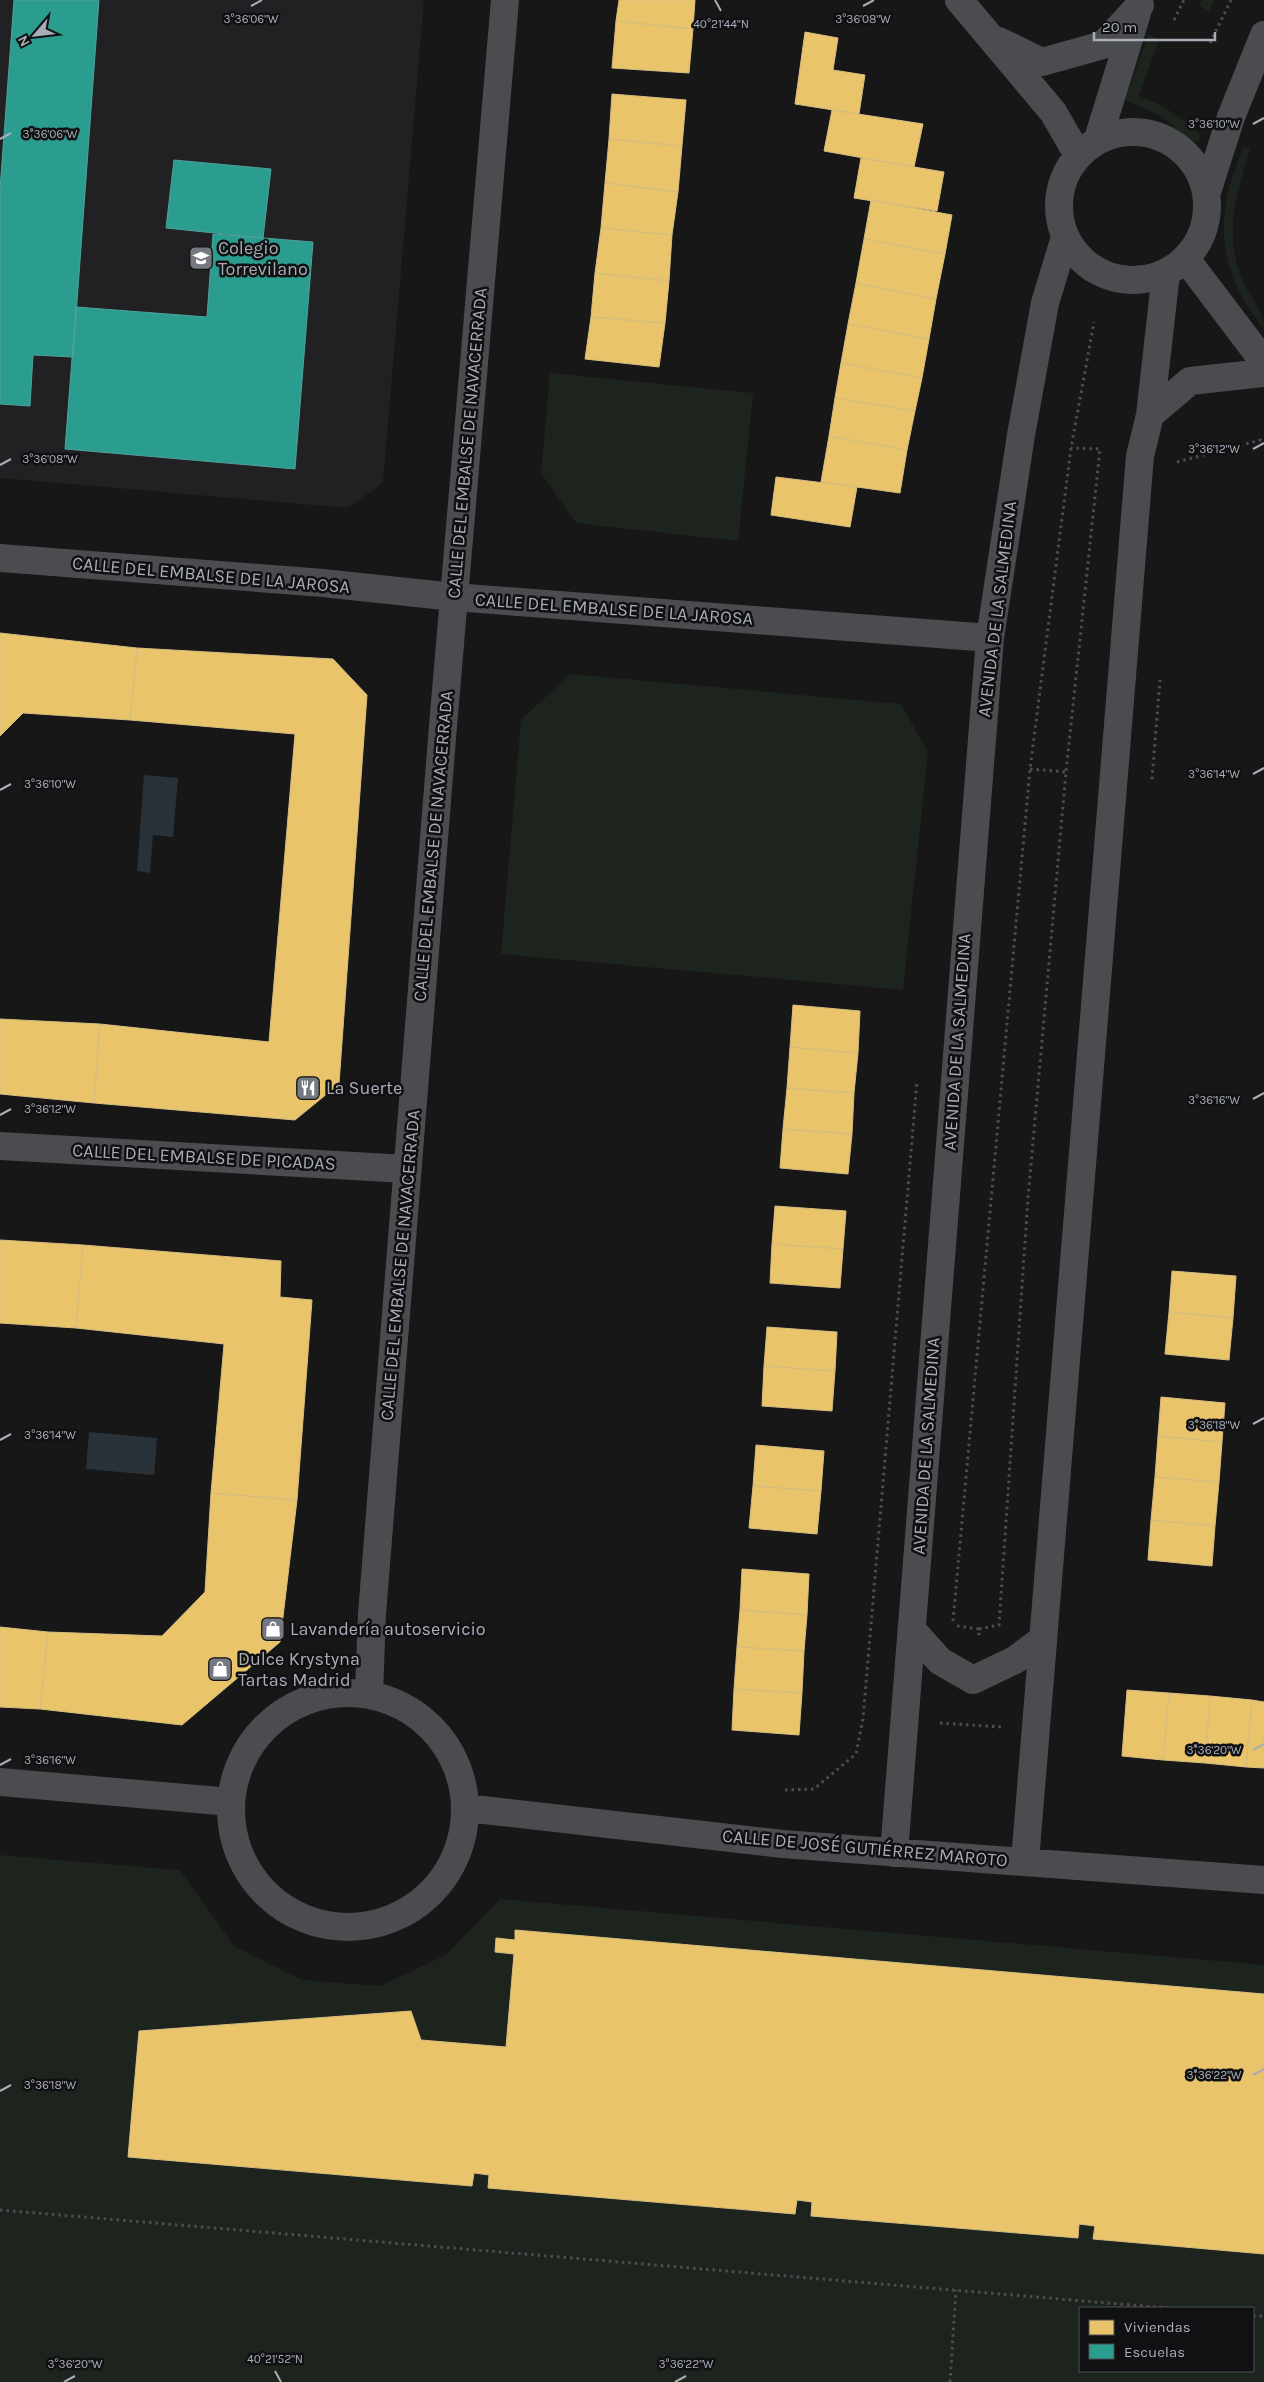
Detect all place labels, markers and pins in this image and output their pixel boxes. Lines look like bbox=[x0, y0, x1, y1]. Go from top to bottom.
place label: Colegio Torrevilano bbox=[218, 237, 308, 280]
school or university icon: Colegio Torrevilano bbox=[188, 245, 214, 271]
restaurant icon: La Suerte bbox=[295, 1075, 321, 1101]
place label: La Suerte bbox=[326, 1077, 402, 1099]
shop icon: Lavandería autoservicio bbox=[260, 1616, 286, 1642]
place label: Lavandería autoservicio bbox=[290, 1618, 486, 1640]
place label: Dulce Krystyna Tartas Madrid bbox=[238, 1648, 360, 1691]
shop icon: Dulce Krystyna Tartas Madrid bbox=[207, 1656, 233, 1682]

